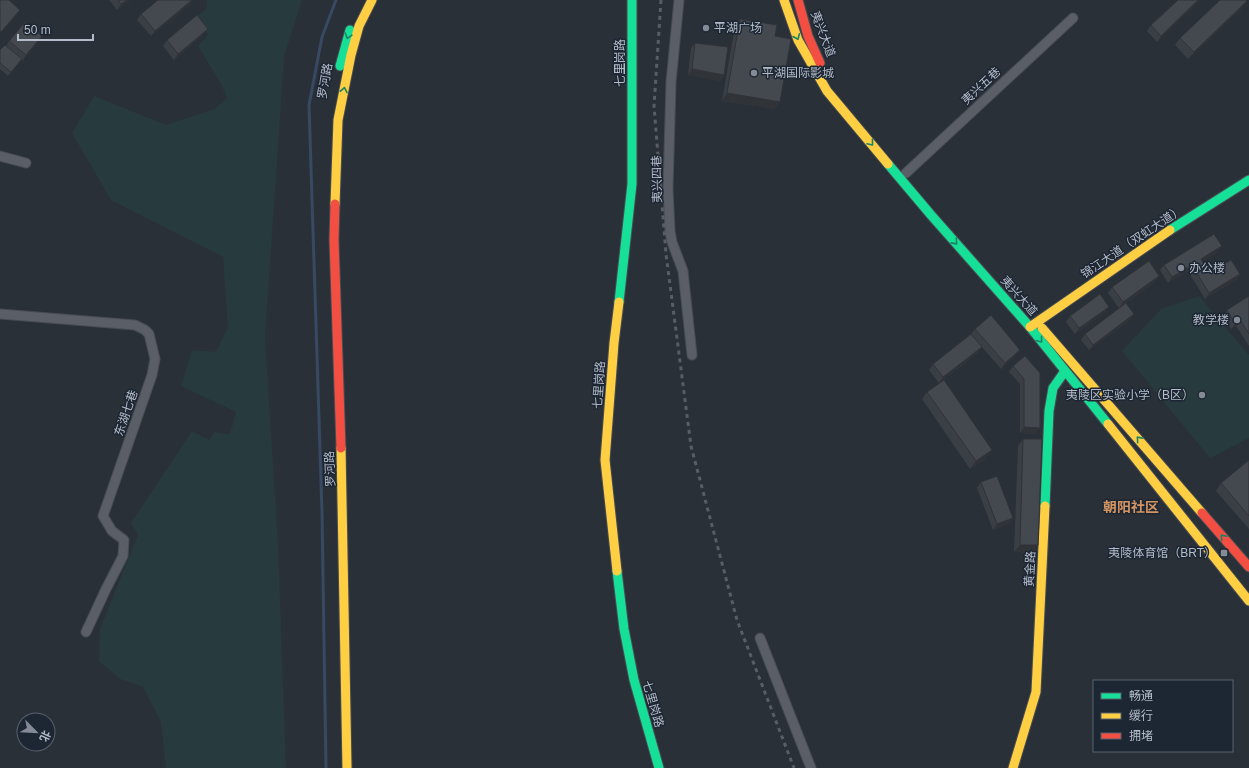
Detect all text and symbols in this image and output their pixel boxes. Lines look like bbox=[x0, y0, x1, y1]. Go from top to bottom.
street label: 夷兴大道 bbox=[808, 9, 838, 59]
scale bar bbox=[18, 16, 93, 42]
place label: 平湖广场 bbox=[714, 21, 762, 35]
text: 50 m bbox=[24, 23, 51, 37]
marker: 平湖广场 bbox=[701, 23, 711, 33]
one-way arrow bbox=[344, 32, 353, 39]
one-way arrow bbox=[792, 32, 800, 40]
street label: 七里岗路 bbox=[613, 39, 627, 87]
street label: 罗河路 bbox=[315, 62, 335, 100]
street label: 夷兴五巷 bbox=[959, 65, 1003, 107]
place label: 平湖国际影城 bbox=[762, 66, 834, 80]
marker: 平湖国际影城 bbox=[749, 68, 759, 78]
one-way arrow bbox=[339, 86, 348, 93]
one-way arrow bbox=[866, 138, 873, 145]
street label: 夷兴四巷 bbox=[650, 155, 664, 203]
street label: 锦江大道（双虹大道） bbox=[1078, 203, 1186, 281]
one-way arrow bbox=[950, 237, 957, 245]
place label: 办公楼 bbox=[1189, 261, 1225, 275]
marker: 办公楼 bbox=[1176, 263, 1186, 273]
street label: 夷兴大道 bbox=[998, 273, 1040, 319]
place label: 教学楼 bbox=[1193, 313, 1229, 327]
marker: 教学楼 bbox=[1232, 315, 1242, 325]
one-way arrow bbox=[1036, 335, 1043, 342]
street label: 七里岗路 bbox=[590, 361, 608, 409]
street label: 东湖七巷 bbox=[112, 388, 140, 438]
place label: 夷陵区实验小学（B区） bbox=[1066, 388, 1194, 402]
marker: 夷陵区实验小学（B区） bbox=[1197, 390, 1207, 400]
one-way arrow bbox=[1136, 436, 1143, 443]
street label: 罗河路 bbox=[322, 451, 338, 487]
district label: 朝阳社区 bbox=[1103, 499, 1159, 515]
one-way arrow bbox=[1221, 534, 1228, 542]
place label: 夷陵体育馆（BRT） bbox=[1108, 546, 1216, 560]
marker: 夷陵体育馆（BRT） bbox=[1219, 548, 1229, 558]
street label: 黄金路 bbox=[1022, 551, 1038, 587]
street label: 七里岗路 bbox=[640, 679, 666, 729]
legend bbox=[1093, 680, 1233, 752]
text: 畅通 bbox=[1129, 689, 1153, 703]
text: 缓行 bbox=[1129, 709, 1153, 723]
north arrow bbox=[16, 712, 56, 752]
text: 北 bbox=[37, 729, 53, 744]
text: 拥堵 bbox=[1129, 729, 1153, 743]

